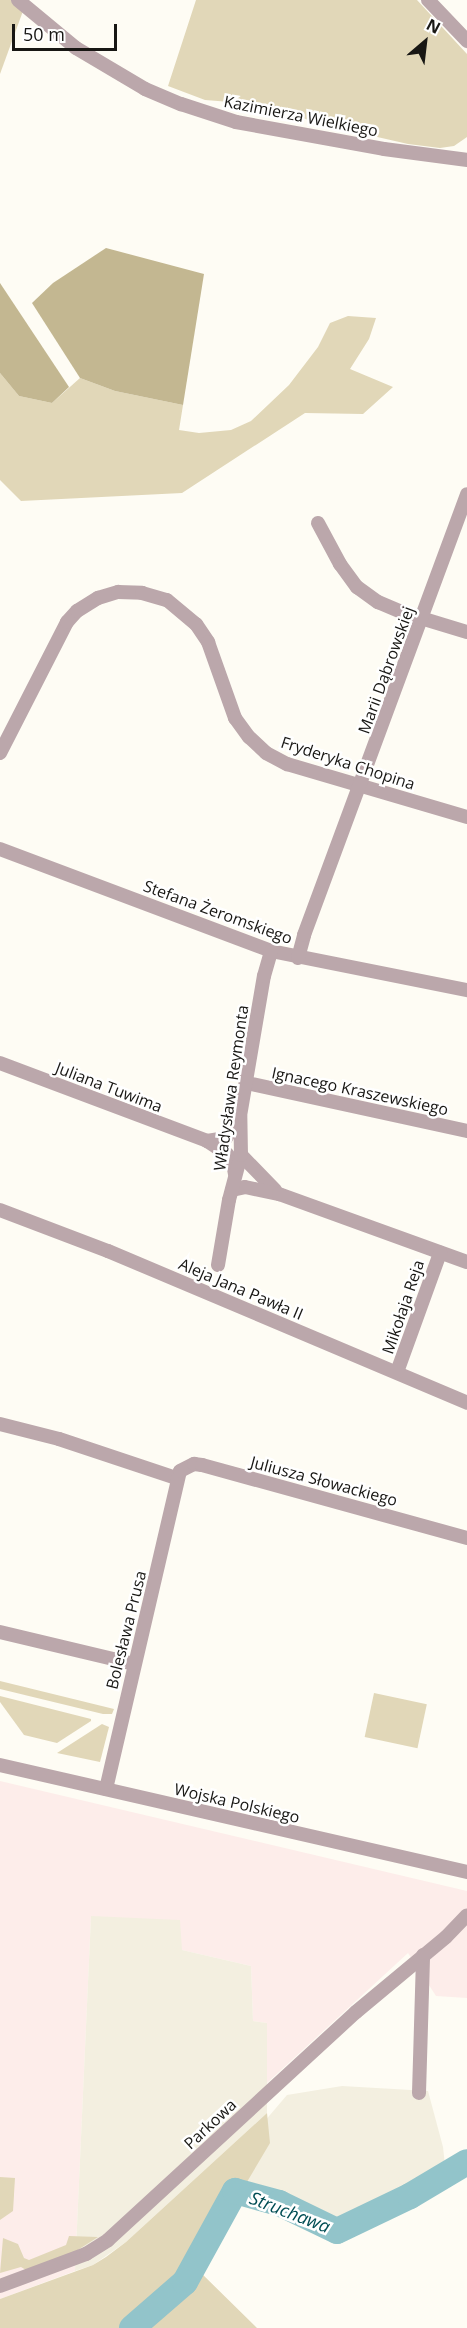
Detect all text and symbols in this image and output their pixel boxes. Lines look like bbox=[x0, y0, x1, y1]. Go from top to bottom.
scale bar bbox=[15, 12, 120, 50]
north arrow bbox=[395, 12, 455, 72]
text: N bbox=[423, 13, 444, 39]
text: 50 m bbox=[23, 22, 65, 46]
street label: Kazimierza Wielkiego bbox=[222, 92, 380, 140]
street label: Marii Dąbrowskiej bbox=[354, 604, 418, 736]
street label: Fryderyka Chopina bbox=[279, 732, 417, 794]
street label: Stefana Żeromskiego bbox=[141, 876, 295, 948]
street label: Władysława Reymonta bbox=[210, 1004, 252, 1172]
street label: Juliana Tuwima bbox=[53, 1058, 165, 1116]
street label: Ignacego Kraszewskiego bbox=[270, 1063, 450, 1119]
street label: Aleja Jana Pawła II bbox=[176, 1254, 306, 1324]
street label: Mikołaja Reja bbox=[378, 1257, 428, 1357]
street label: Juliusza Słowackiego bbox=[248, 1452, 400, 1510]
street label: Bolesława Prusa bbox=[102, 1569, 150, 1691]
street label: Wojska Polskiego bbox=[172, 1779, 302, 1827]
street label: Parkowa bbox=[180, 2095, 240, 2153]
water label: Struchawa bbox=[247, 2187, 333, 2237]

